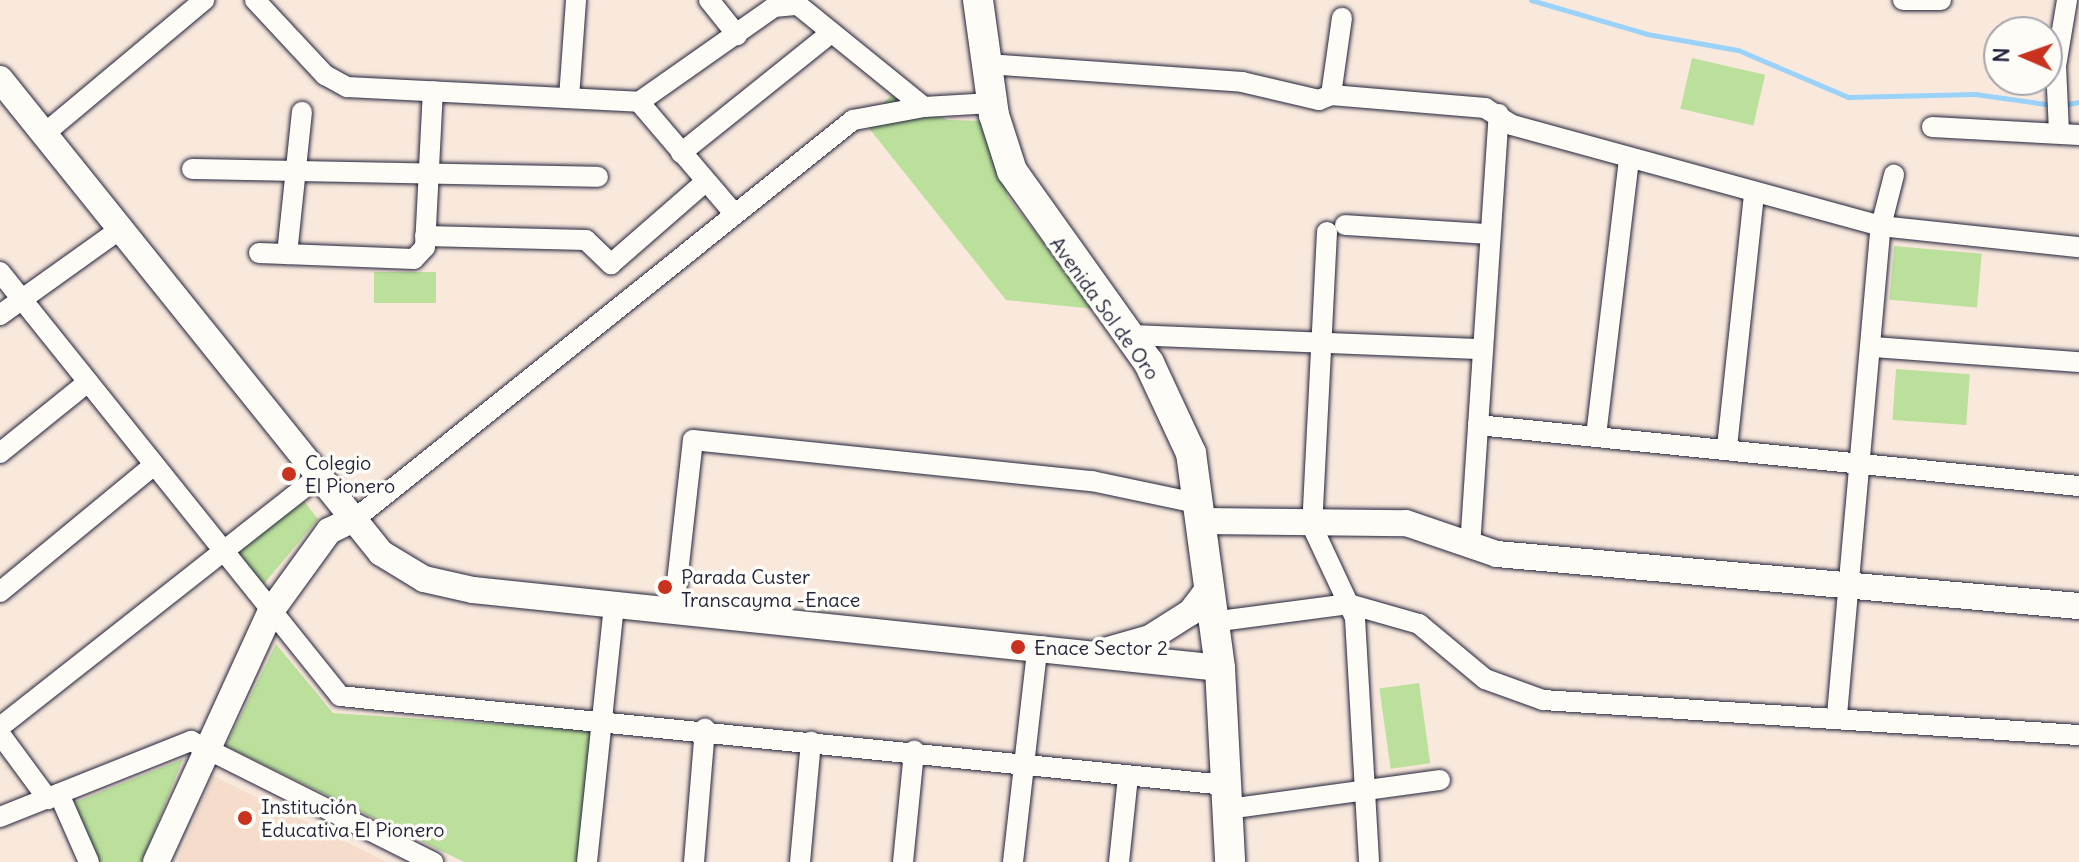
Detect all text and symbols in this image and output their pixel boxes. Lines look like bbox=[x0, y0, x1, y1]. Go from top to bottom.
north arrow bbox=[1983, 16, 2063, 96]
text: N bbox=[1987, 47, 2015, 63]
street label: Avenida Sol de Oro bbox=[1045, 232, 1165, 384]
place label: Colegio El Pionero bbox=[305, 450, 395, 497]
marker: Colegio El Pionero bbox=[280, 465, 298, 483]
place label: Parada Custer Transcayma -Enace bbox=[681, 564, 860, 611]
marker: Parada Custer Transcayma -Enace bbox=[656, 578, 674, 596]
place label: Enace Sector 2 bbox=[1034, 635, 1168, 659]
marker: Enace Sector 2 bbox=[1009, 638, 1027, 656]
place label: Institución Educativa El Pionero bbox=[261, 794, 445, 841]
marker: Institución Educativa El Pionero bbox=[236, 809, 254, 827]

